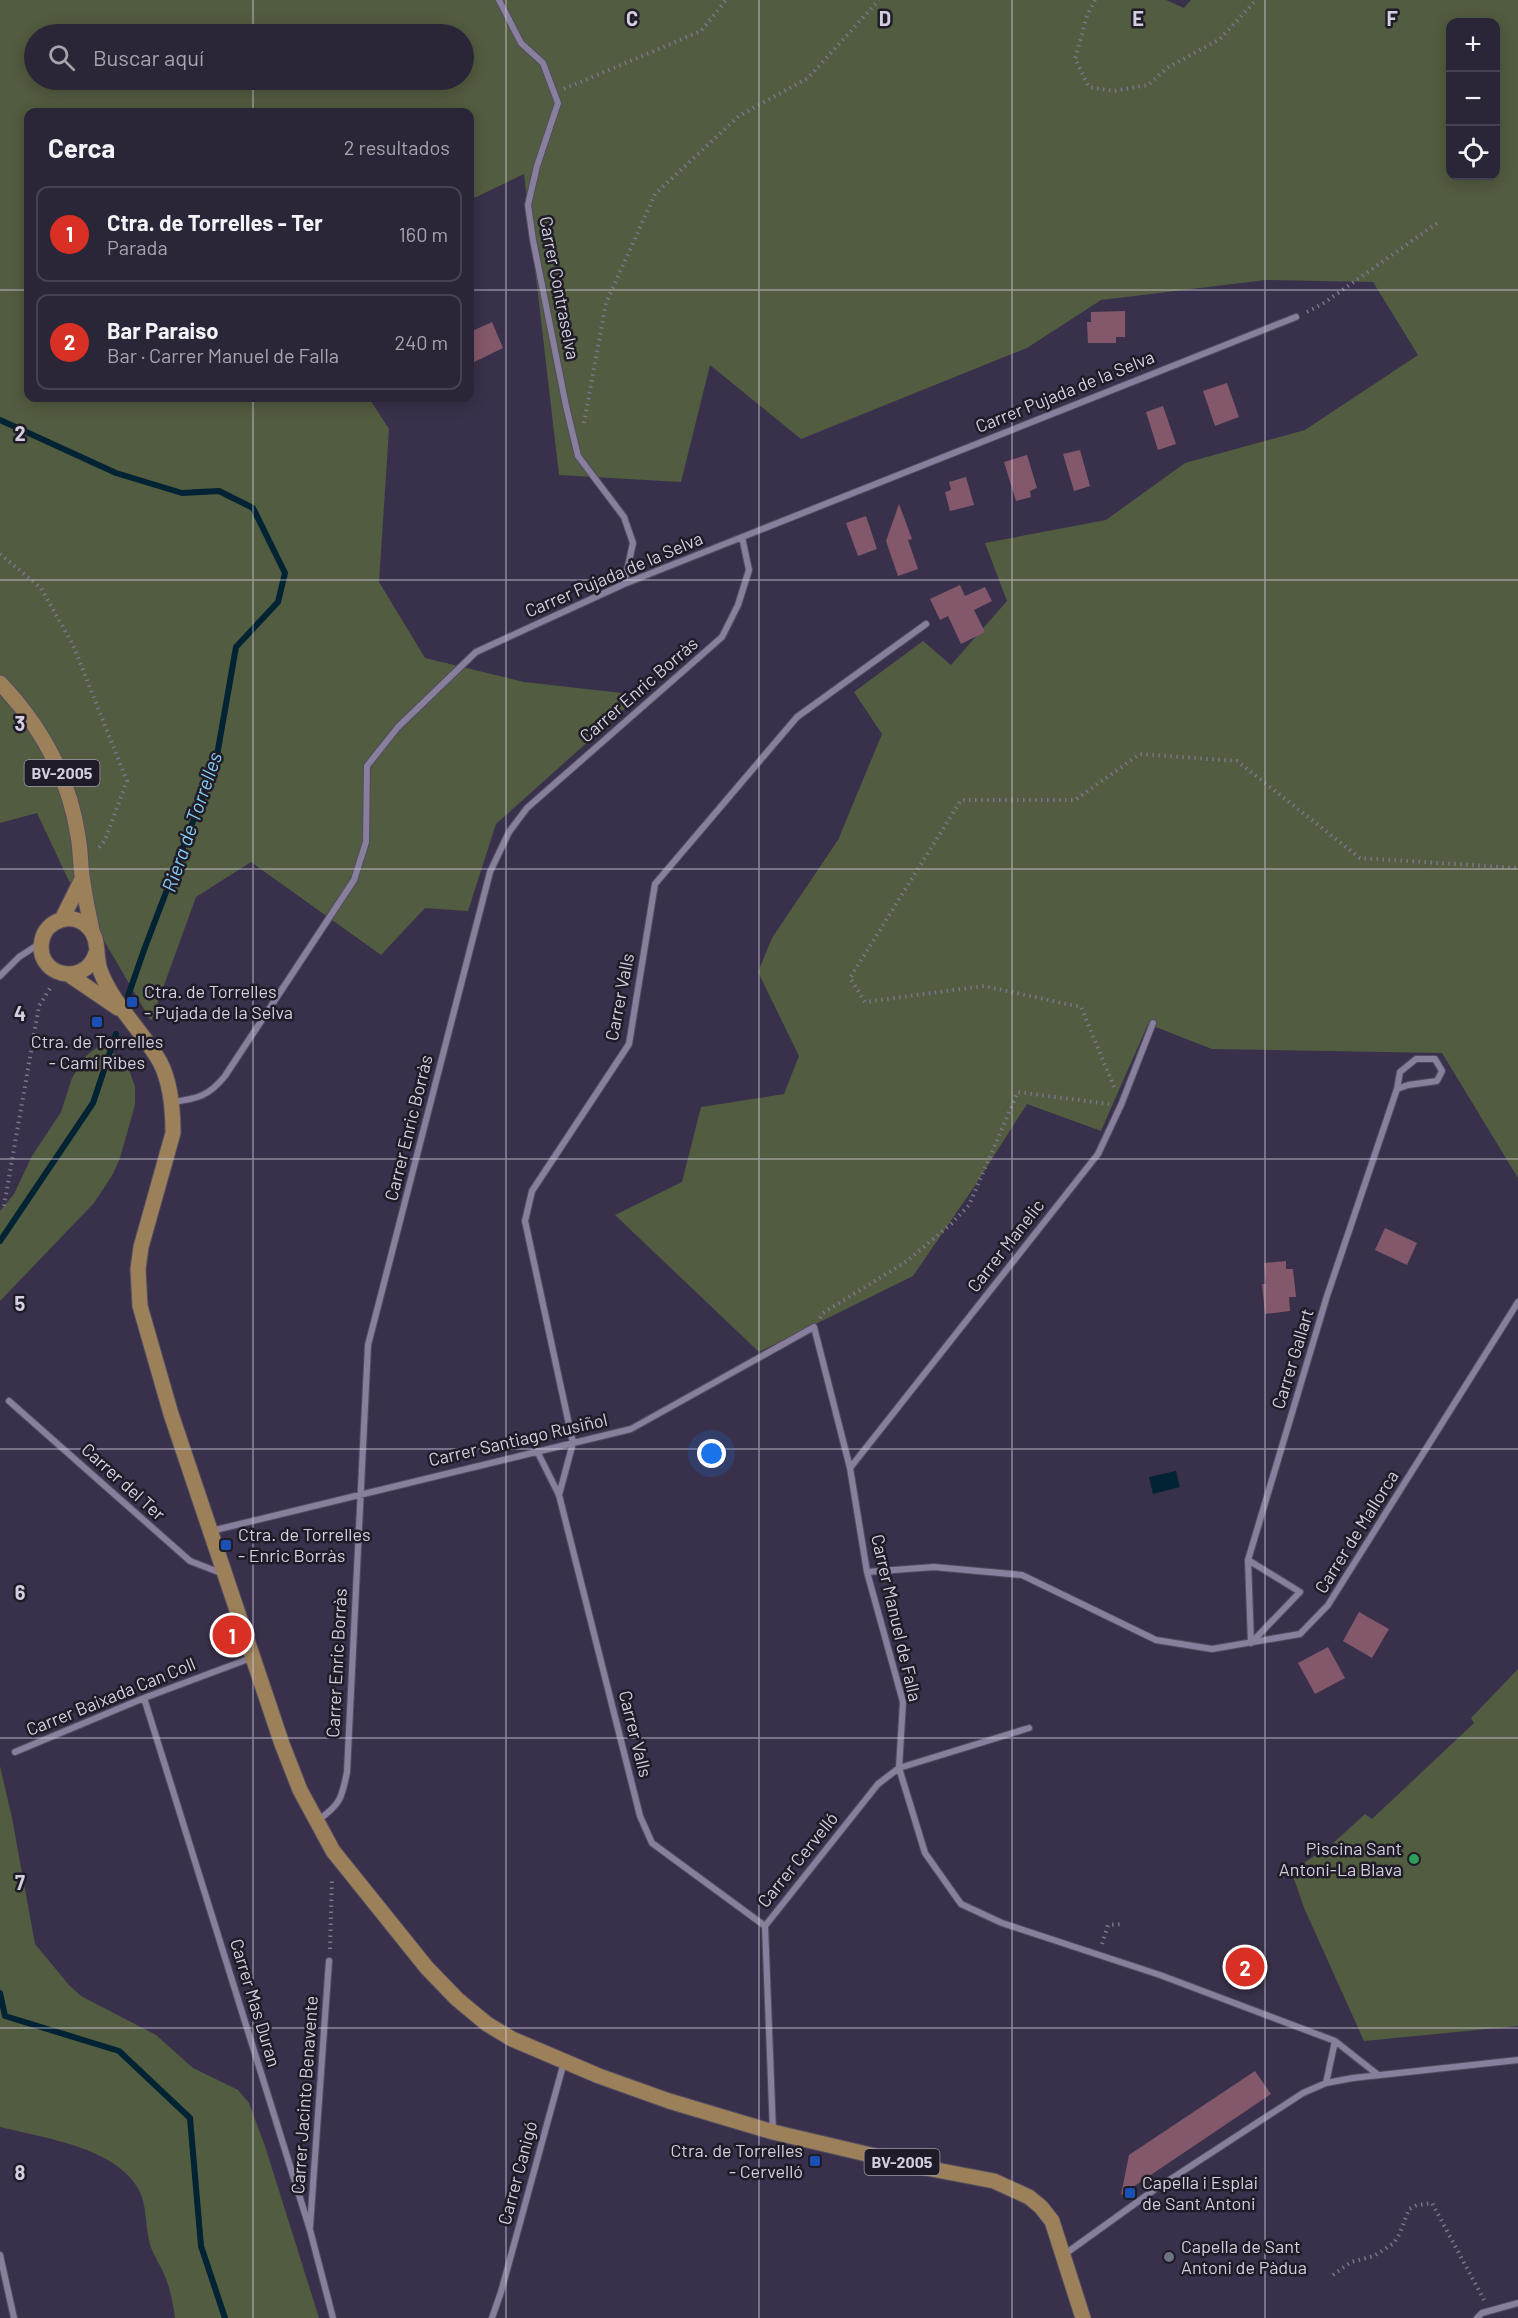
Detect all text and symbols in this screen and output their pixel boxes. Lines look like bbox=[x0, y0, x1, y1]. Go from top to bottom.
text: C bbox=[626, 6, 638, 30]
text: D bbox=[879, 6, 891, 30]
text: E bbox=[1132, 6, 1144, 30]
text: F bbox=[1386, 6, 1398, 30]
map controls bbox=[1446, 18, 1500, 180]
button: + bbox=[1446, 18, 1500, 72]
search box bbox=[24, 24, 474, 90]
icon: search bbox=[45, 41, 78, 74]
text: Buscar aquí bbox=[93, 44, 204, 70]
button: − bbox=[1446, 72, 1500, 126]
button: locate bbox=[1446, 126, 1500, 180]
text: Cerca bbox=[48, 132, 115, 163]
text: 2 resultados bbox=[344, 135, 450, 159]
text: Ctra. de Torrelles - Ter bbox=[107, 209, 323, 235]
street label: Carrer Contraselva bbox=[535, 214, 585, 361]
text: 1 bbox=[66, 222, 73, 246]
text: 160 m bbox=[399, 222, 448, 246]
text: Parada bbox=[107, 235, 168, 259]
text: Bar Paraiso bbox=[107, 317, 218, 343]
text: 2 bbox=[64, 330, 75, 354]
text: 240 m bbox=[394, 330, 448, 354]
text: Bar · Carrer Manuel de Falla bbox=[107, 343, 339, 367]
street label: Carrer Pujada de la Selva bbox=[972, 345, 1157, 437]
text: 2 bbox=[14, 421, 26, 445]
street label: Carrer Pujada de la Selva bbox=[521, 527, 706, 622]
street label: Carrer Enric Borràs bbox=[575, 632, 702, 747]
text: 3 bbox=[15, 711, 25, 735]
water label: Riera de Torrelles bbox=[156, 749, 226, 895]
road number: BV-2005 bbox=[25, 760, 100, 786]
street label: Carrer Valls bbox=[600, 951, 638, 1042]
place label: Ctra. de Torrelles - Pujada de la Selva bbox=[144, 980, 293, 1023]
marker: Ctra. de Torrelles - Pujada de la Selva bbox=[125, 995, 139, 1009]
text: 4 bbox=[14, 1001, 26, 1025]
marker: Ctra. de Torrelles - Camí Ribes bbox=[90, 1015, 104, 1029]
place label: Ctra. de Torrelles - Camí Ribes bbox=[31, 1030, 163, 1073]
street label: Carrer Enric Borràs bbox=[379, 1053, 437, 1203]
street label: Carrer Manelic bbox=[962, 1194, 1048, 1296]
text: 5 bbox=[15, 1291, 26, 1315]
street label: Carrer Gallart bbox=[1266, 1306, 1318, 1412]
street label: Carrer Santiago Rusiñol bbox=[426, 1408, 609, 1470]
street label: Carrer del Ter bbox=[77, 1438, 170, 1525]
your location bbox=[697, 1439, 726, 1468]
street label: Carrer de Mallorca bbox=[1309, 1466, 1403, 1597]
place label: Ctra. de Torrelles - Enric Borràs bbox=[238, 1523, 371, 1566]
street label: Carrer Manuel de Falla bbox=[867, 1532, 927, 1703]
marker: Ctra. de Torrelles - Enric Borràs bbox=[219, 1538, 233, 1552]
text: 6 bbox=[15, 1580, 26, 1604]
street label: Carrer Enric Borràs bbox=[321, 1588, 351, 1738]
pin: 1 bbox=[212, 1612, 252, 1658]
street label: Carrer Baixada Can Coll bbox=[23, 1652, 198, 1740]
street label: Carrer Valls bbox=[615, 1688, 657, 1779]
street label: Carrer Cervelló bbox=[752, 1807, 842, 1911]
place label: Piscina Sant Antoni-La Blava bbox=[1279, 1837, 1402, 1880]
marker: Piscina Sant Antoni-La Blava bbox=[1407, 1852, 1421, 1866]
text: 7 bbox=[15, 1870, 25, 1894]
street label: Carrer Mas Duran bbox=[226, 1936, 286, 2070]
pin: 2 bbox=[1226, 1944, 1264, 1990]
street label: Carrer Jacinto Benavente bbox=[286, 1995, 322, 2195]
street label: Carrer Canigó bbox=[493, 2119, 541, 2227]
place label: Ctra. de Torrelles - Cervelló bbox=[670, 2139, 803, 2182]
road number: BV-2005 bbox=[864, 2149, 940, 2175]
marker: Ctra. de Torrelles - Cervelló bbox=[808, 2154, 822, 2168]
text: 8 bbox=[15, 2160, 26, 2184]
place label: Capella i Esplai de Sant Antoni bbox=[1142, 2171, 1258, 2214]
marker: Capella i Esplai de Sant Antoni bbox=[1123, 2186, 1137, 2200]
place label: Capella de Sant Antoni de Pàdua bbox=[1181, 2235, 1307, 2278]
marker: Capella de Sant Antoni de Pàdua bbox=[1162, 2250, 1176, 2264]

